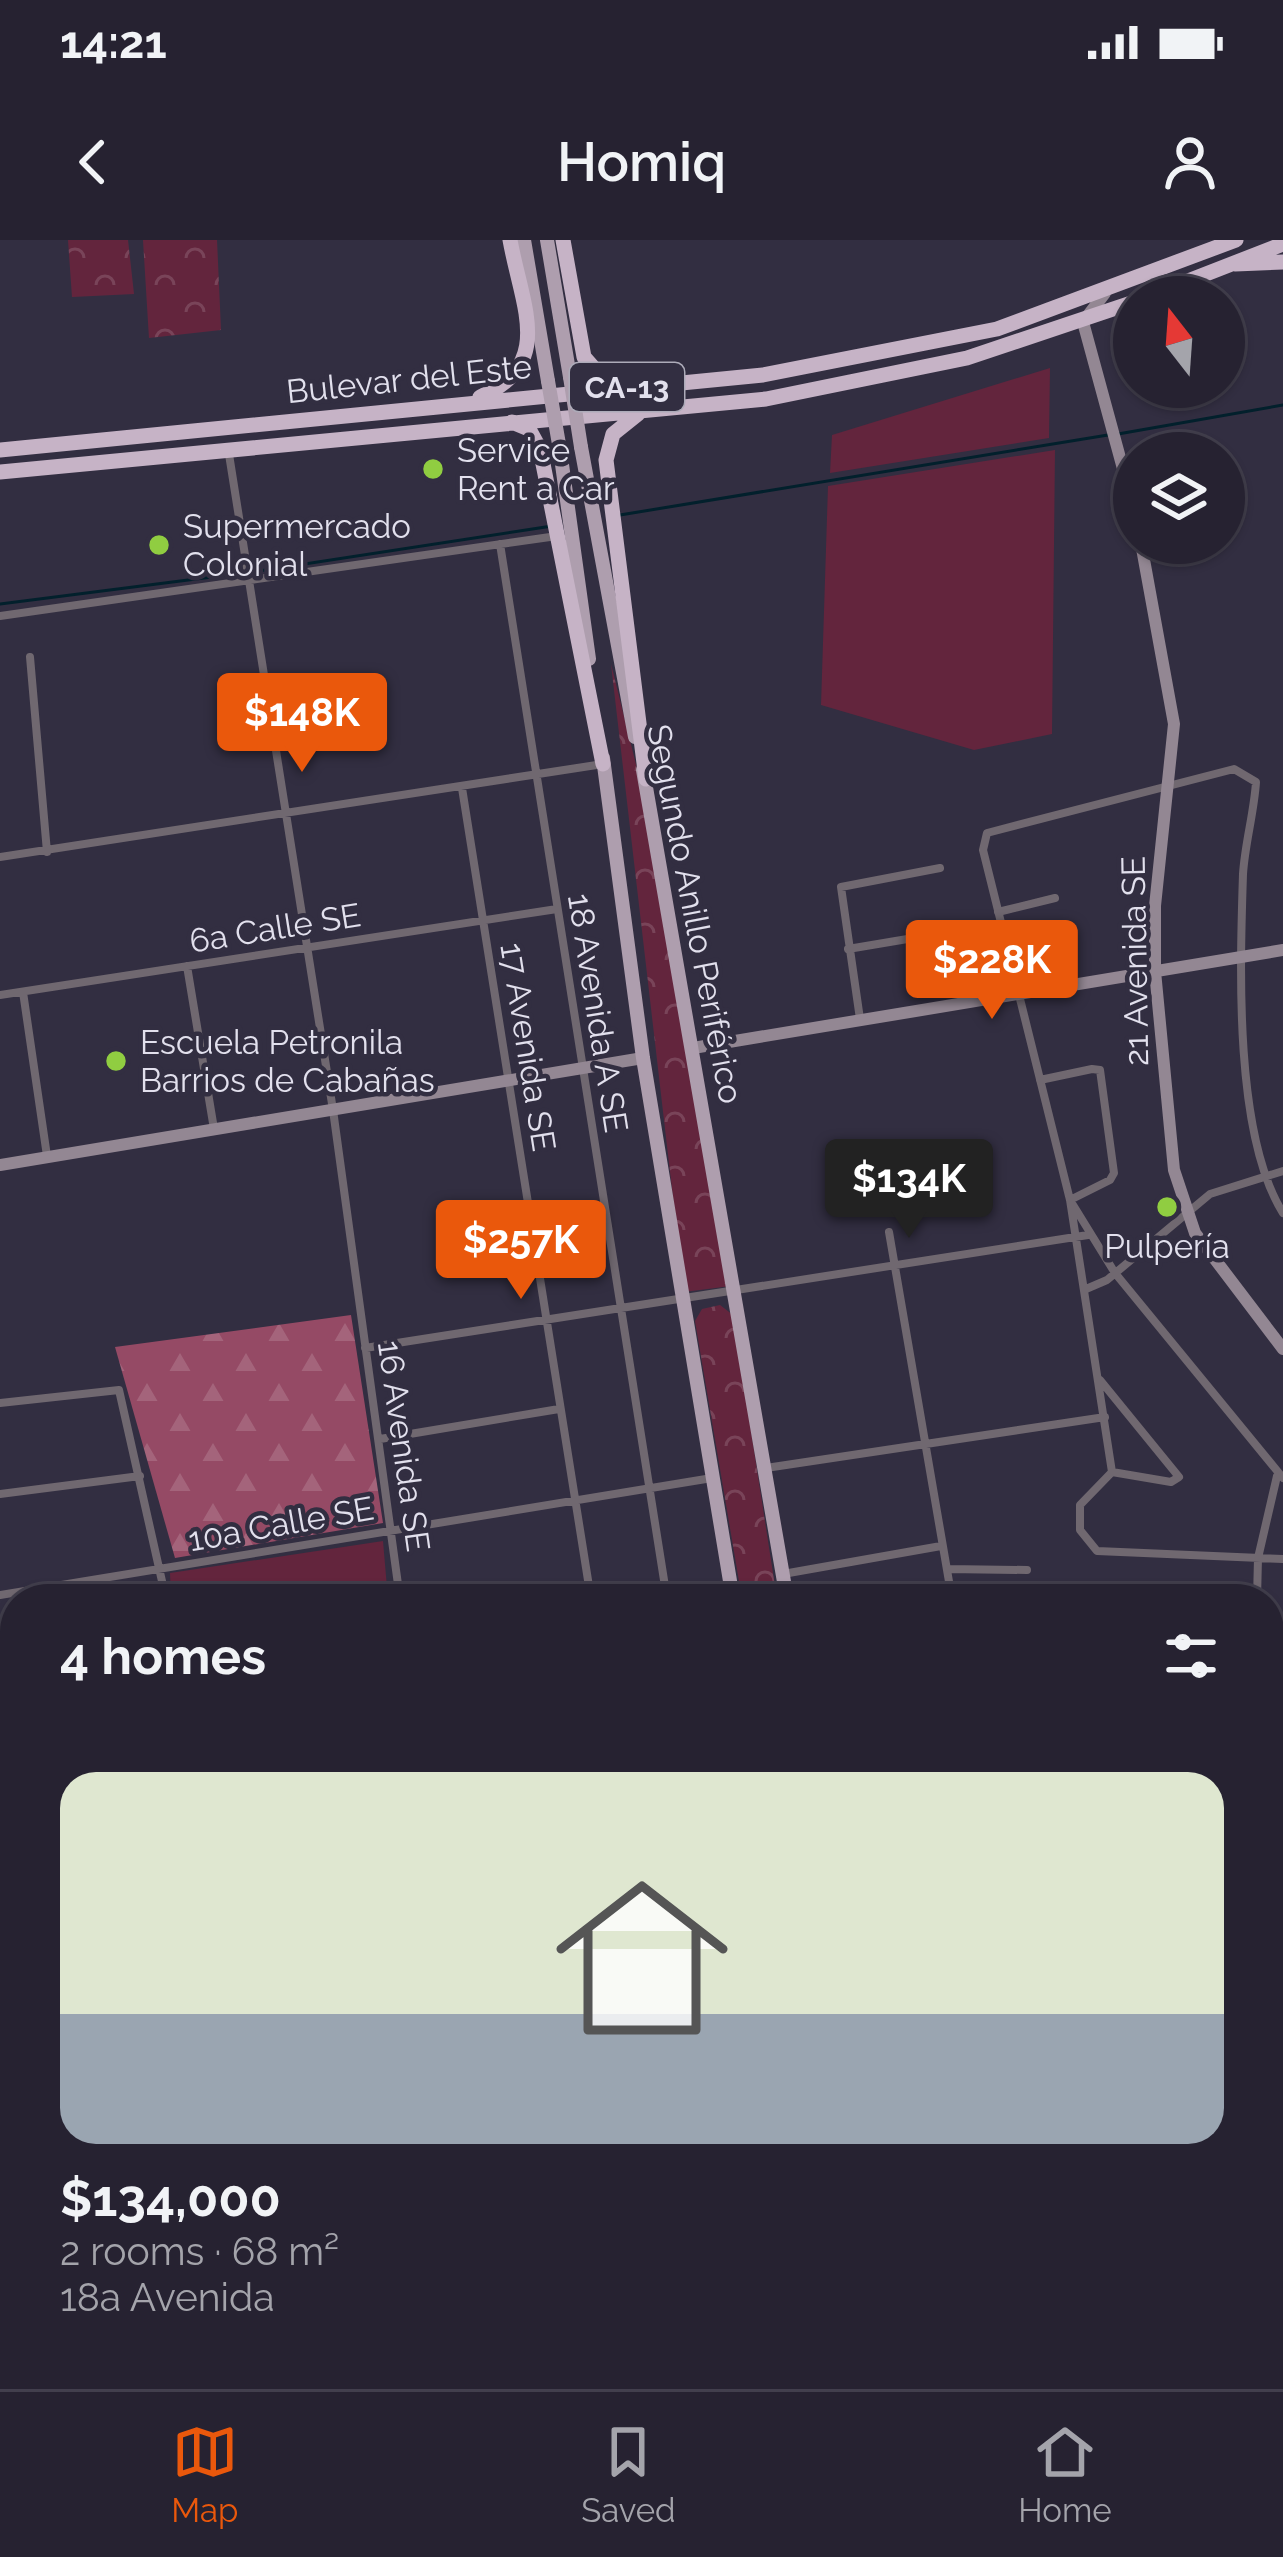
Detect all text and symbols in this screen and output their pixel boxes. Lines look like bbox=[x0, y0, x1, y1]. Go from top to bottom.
text: 14:21 bbox=[60, 16, 167, 69]
icon: back bbox=[60, 129, 126, 195]
icon: person bbox=[1157, 129, 1223, 195]
text: Homiq bbox=[557, 130, 726, 194]
north arrow bbox=[1113, 276, 1245, 408]
map controls bbox=[1113, 276, 1245, 564]
street label: Bulevar del Este bbox=[285, 347, 533, 411]
road number: CA-13 bbox=[570, 363, 684, 411]
place label: Service Rent a Car bbox=[457, 431, 615, 508]
button: layers bbox=[1113, 432, 1245, 564]
marker: Service Rent a Car bbox=[420, 456, 446, 482]
place label: Supermercado Colonial bbox=[183, 507, 411, 584]
marker: Supermercado Colonial bbox=[146, 532, 172, 558]
pin: $148K bbox=[218, 673, 386, 775]
text: $148K bbox=[244, 689, 360, 735]
street label: Segundo Anillo Periférico bbox=[639, 721, 751, 1107]
street label: 21 Avenida SE bbox=[1114, 856, 1156, 1066]
street label: 18 Avenida A SE bbox=[560, 891, 636, 1135]
street label: 6a Calle SE bbox=[187, 895, 363, 961]
pin: $228K bbox=[908, 920, 1076, 1022]
text: $228K bbox=[933, 936, 1051, 982]
street label: 17 Avenida SE bbox=[492, 940, 564, 1154]
place label: Escuela Petronila Barrios de Cabañas bbox=[140, 1023, 435, 1100]
marker: Escuela Petronila Barrios de Cabañas bbox=[103, 1048, 129, 1074]
pin: $134K bbox=[825, 1139, 993, 1241]
text: $134K bbox=[852, 1155, 966, 1201]
marker: Pulpería bbox=[1154, 1194, 1180, 1220]
pin: $257K bbox=[437, 1200, 605, 1302]
text: $257K bbox=[463, 1216, 579, 1262]
place label: Pulpería bbox=[1104, 1227, 1230, 1266]
street label: 16 Avenida SE bbox=[370, 1338, 438, 1554]
street label: 10a Calle SE bbox=[185, 1489, 377, 1559]
icon: filters bbox=[1158, 1623, 1224, 1689]
text: 4 homes bbox=[60, 1626, 266, 1686]
icon: home bbox=[534, 1850, 750, 2066]
text: $134,000 bbox=[60, 2168, 281, 2228]
text: 2 rooms · 68 m² bbox=[60, 2228, 339, 2274]
text: 18a Avenida bbox=[60, 2274, 275, 2320]
tab: Map bbox=[171, 2419, 238, 2530]
tab: Saved bbox=[581, 2419, 676, 2530]
tab: Home bbox=[1018, 2419, 1112, 2530]

